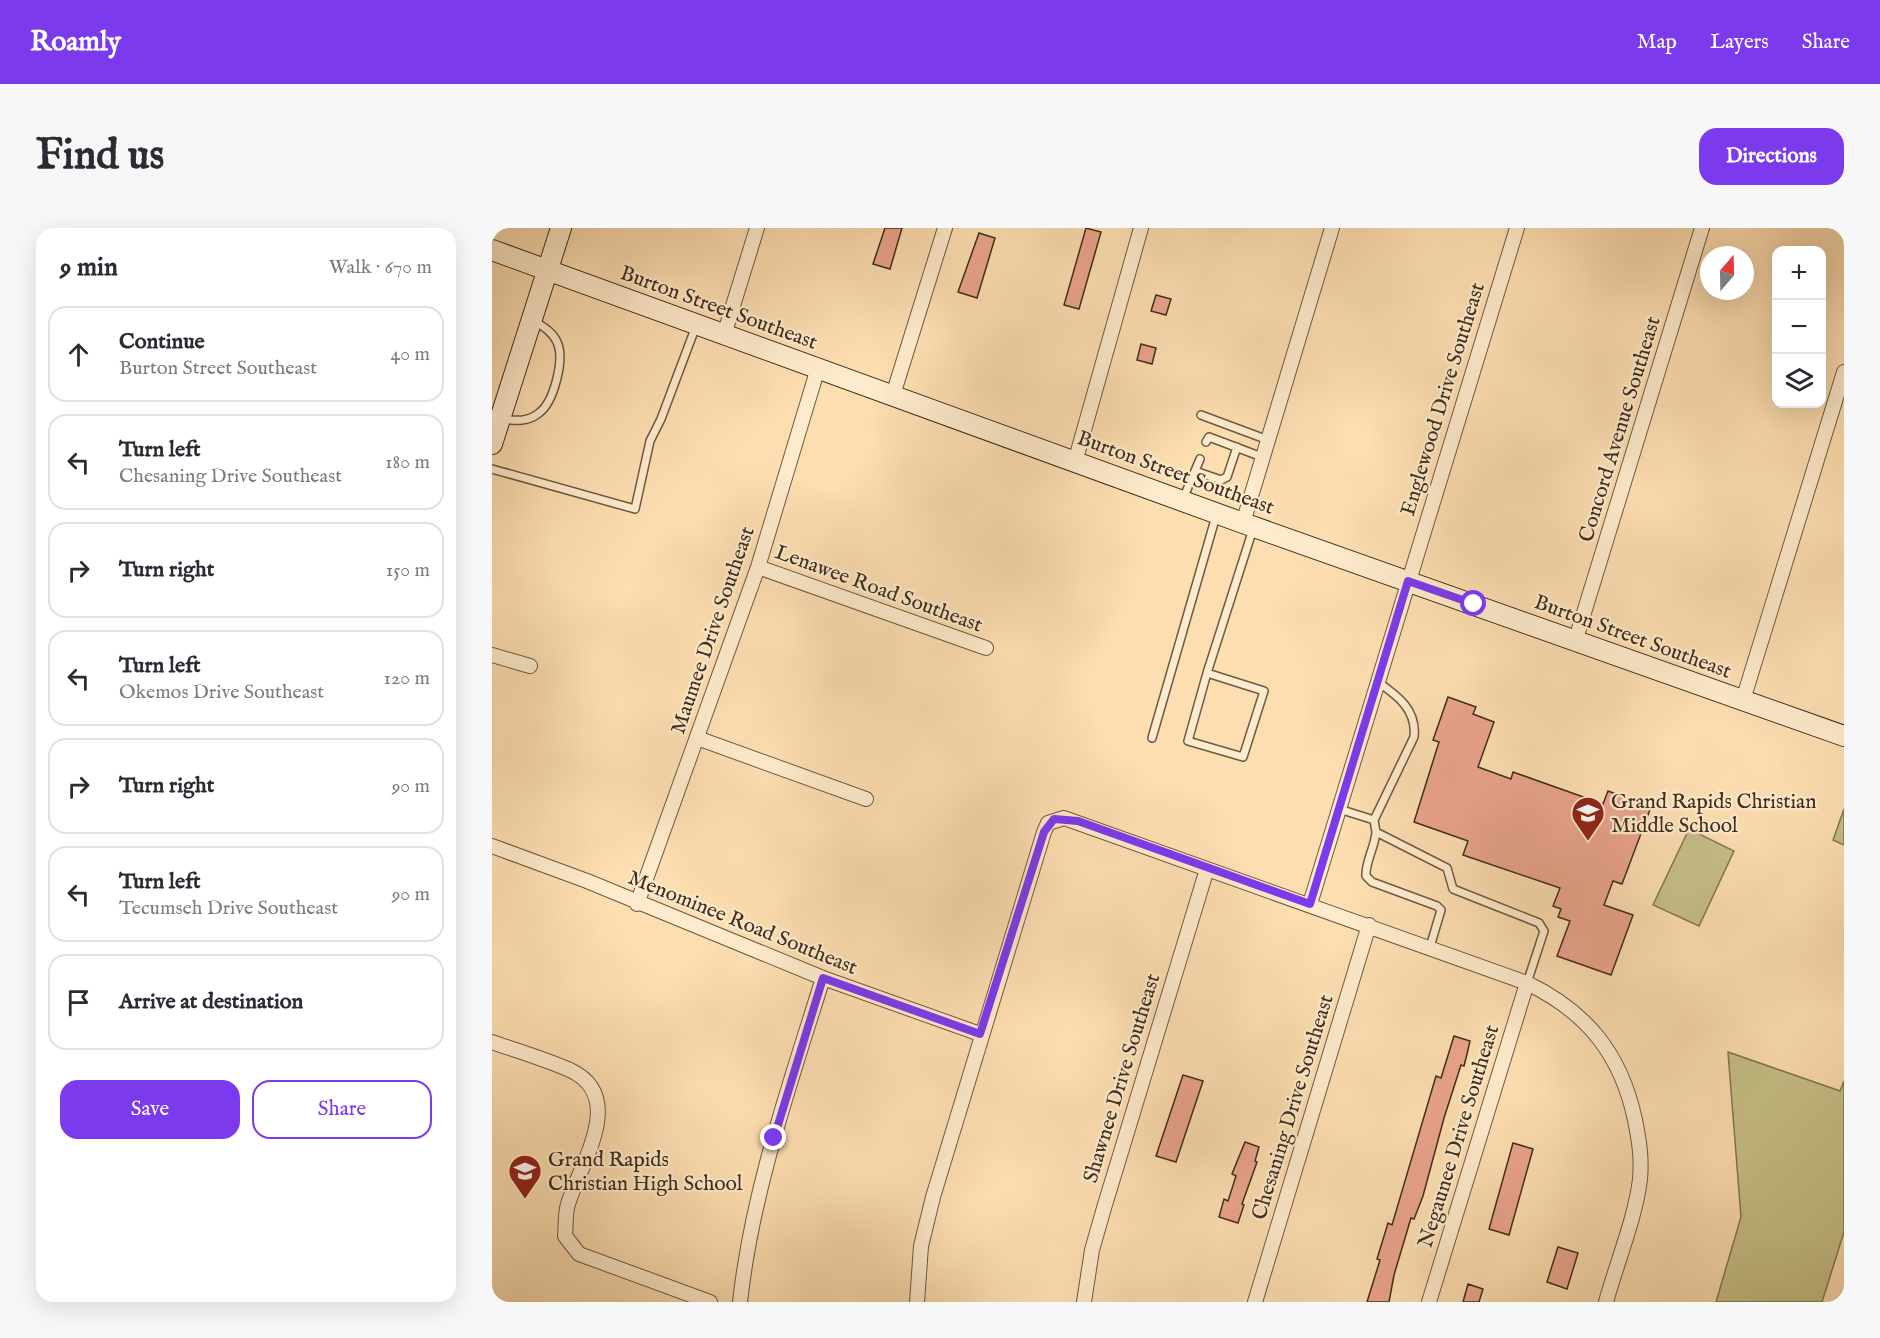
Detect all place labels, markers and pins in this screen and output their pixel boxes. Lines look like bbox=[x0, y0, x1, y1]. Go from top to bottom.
place label: Grand Rapids Christian Middle School bbox=[1611, 789, 1816, 840]
school or university icon: Grand Rapids Christian Middle School bbox=[1570, 795, 1606, 842]
place label: Grand Rapids Christian High School bbox=[548, 1147, 743, 1198]
school or university icon: Grand Rapids Christian High School bbox=[507, 1153, 543, 1200]

